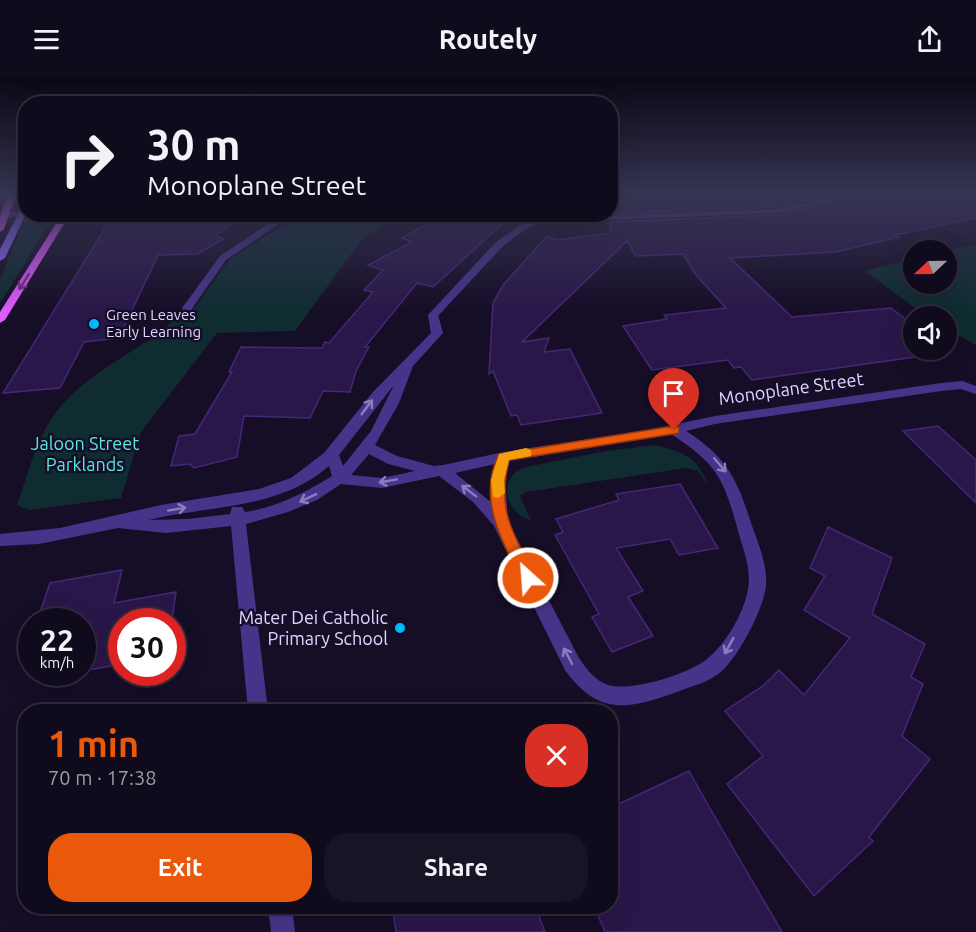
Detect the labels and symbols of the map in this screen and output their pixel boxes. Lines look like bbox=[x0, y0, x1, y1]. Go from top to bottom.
north arrow bbox=[903, 240, 957, 294]
one-way arrow bbox=[18, 273, 30, 290]
place label: Green Leaves Early Learning bbox=[106, 306, 201, 340]
marker: Green Leaves Early Learning bbox=[87, 317, 101, 331]
pin bbox=[648, 368, 699, 430]
street label: Monoplane Street bbox=[717, 368, 865, 408]
one-way arrow bbox=[361, 400, 374, 416]
park label: Jaloon Street Parklands bbox=[31, 433, 139, 474]
one-way arrow bbox=[714, 457, 727, 473]
one-way arrow bbox=[378, 476, 398, 487]
one-way arrow bbox=[461, 485, 477, 497]
one-way arrow bbox=[300, 492, 318, 504]
one-way arrow bbox=[166, 503, 186, 514]
position arrow bbox=[496, 546, 560, 610]
place label: Mater Dei Catholic Primary School bbox=[238, 607, 388, 648]
speed limit sign: 30 bbox=[108, 608, 186, 686]
marker: Mater Dei Catholic Primary School bbox=[393, 621, 407, 635]
one-way arrow bbox=[723, 637, 734, 655]
one-way arrow bbox=[562, 648, 573, 666]

